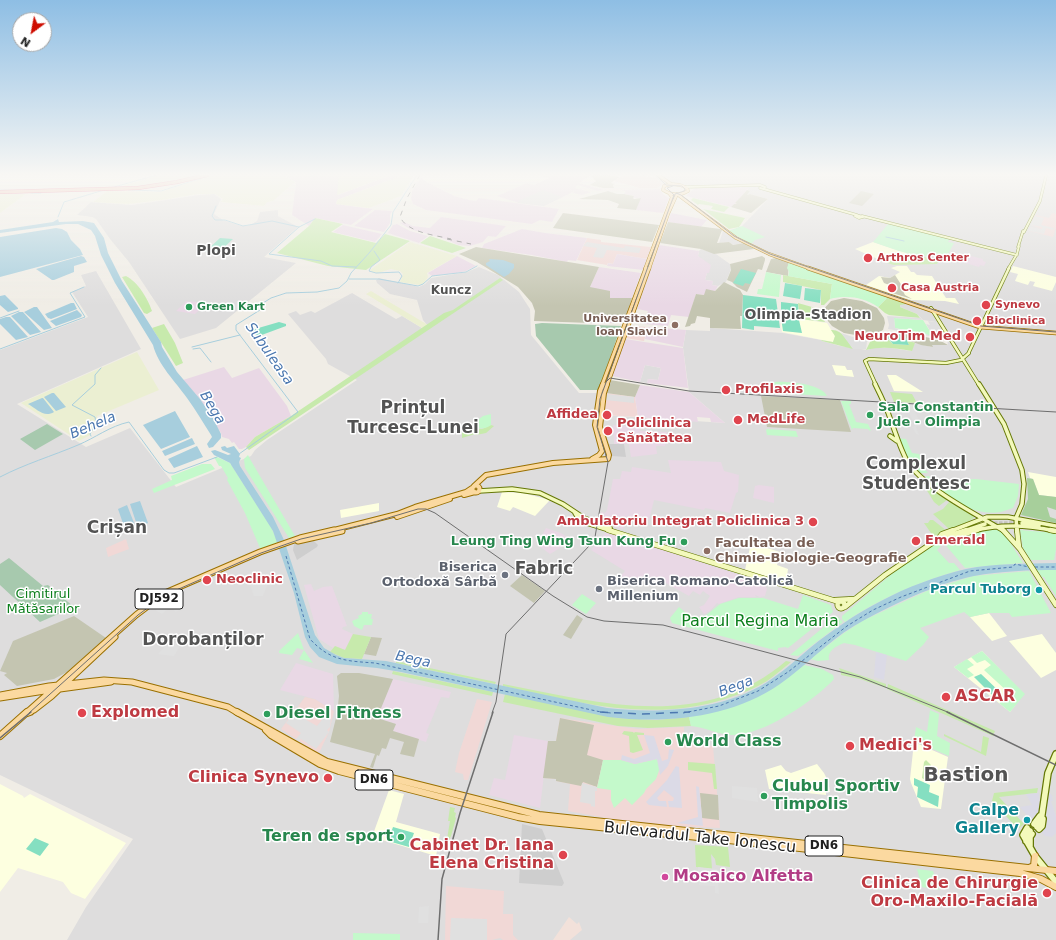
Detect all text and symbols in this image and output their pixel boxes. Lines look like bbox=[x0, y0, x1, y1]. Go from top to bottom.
north arrow bbox=[12, 12, 52, 52]
text: N bbox=[19, 34, 33, 50]
district label: Plopi bbox=[196, 243, 236, 259]
place label: Arthros Center bbox=[877, 251, 969, 265]
marker: Arthros Center bbox=[862, 252, 874, 264]
place label: Casa Austria bbox=[901, 281, 979, 295]
marker: Casa Austria bbox=[886, 282, 898, 294]
district label: Kuncz bbox=[431, 284, 471, 298]
place label: Synevo bbox=[995, 298, 1040, 312]
marker: Synevo bbox=[980, 299, 992, 311]
place label: Green Kart bbox=[197, 300, 265, 314]
marker: Green Kart bbox=[184, 302, 194, 312]
district label: Olimpia-Stadion bbox=[745, 307, 871, 323]
place label: Universitatea Ioan Slavici bbox=[583, 312, 667, 338]
place label: Bioclinica bbox=[986, 314, 1045, 328]
marker: Bioclinica bbox=[971, 315, 983, 327]
water label: Subuleasa bbox=[241, 319, 297, 389]
marker: Universitatea Ioan Slavici bbox=[670, 320, 680, 330]
place label: NeuroTim Med bbox=[854, 329, 961, 345]
marker: NeuroTim Med bbox=[964, 331, 976, 343]
place label: Profilaxis bbox=[735, 382, 803, 398]
marker: Profilaxis bbox=[720, 384, 732, 396]
water label: Bega bbox=[196, 388, 228, 428]
district label: Prințul Turcesc-Lunei bbox=[347, 399, 479, 439]
place label: Sala Constantin Jude - Olimpia bbox=[878, 400, 994, 431]
place label: Affidea bbox=[547, 407, 598, 423]
water label: Behela bbox=[68, 409, 118, 443]
marker: Affidea bbox=[601, 409, 613, 421]
marker: Sala Constantin Jude - Olimpia bbox=[865, 410, 875, 420]
place label: MedLife bbox=[747, 412, 805, 428]
marker: MedLife bbox=[732, 414, 744, 426]
place label: Policlinica Sănătatea bbox=[617, 416, 692, 447]
marker: Policlinica Sănătatea bbox=[602, 425, 614, 437]
district label: Complexul Studențesc bbox=[862, 455, 970, 495]
place label: Ambulatoriu Integrat Policlinica 3 bbox=[557, 514, 804, 530]
marker: Ambulatoriu Integrat Policlinica 3 bbox=[807, 516, 819, 528]
district label: Crișan bbox=[87, 519, 147, 539]
place label: Emerald bbox=[925, 533, 985, 549]
place label: Leung Ting Wing Tsun Kung Fu bbox=[451, 534, 676, 550]
marker: Emerald bbox=[910, 535, 922, 547]
place label: Facultatea de Chimie-Biologie-Geografie bbox=[715, 536, 906, 567]
marker: Leung Ting Wing Tsun Kung Fu bbox=[679, 537, 689, 547]
marker: Facultatea de Chimie-Biologie-Geografie bbox=[702, 546, 712, 556]
place label: Biserica Ortodoxă Sârbă bbox=[382, 560, 497, 591]
district label: Fabric bbox=[515, 560, 573, 580]
marker: Biserica Ortodoxă Sârbă bbox=[500, 570, 510, 580]
place label: Neoclinic bbox=[216, 572, 283, 588]
marker: Neoclinic bbox=[201, 574, 213, 586]
place label: Biserica Romano-Catolică Millenium bbox=[607, 574, 793, 605]
place label: Parcul Tuborg bbox=[930, 582, 1031, 598]
marker: Biserica Romano-Catolică Millenium bbox=[594, 584, 604, 594]
marker: Parcul Tuborg bbox=[1034, 585, 1044, 595]
park label: Cimitirul Mătăsarilor bbox=[7, 587, 79, 618]
road number: DJ592 bbox=[135, 589, 183, 609]
park label: Parcul Regina Maria bbox=[681, 612, 839, 632]
district label: Dorobanților bbox=[142, 631, 264, 651]
water label: Bega bbox=[394, 648, 432, 672]
water label: Bega bbox=[716, 673, 756, 701]
place label: ASCAR bbox=[955, 687, 1015, 707]
marker: ASCAR bbox=[940, 691, 952, 703]
place label: Explomed bbox=[91, 703, 179, 723]
place label: Diesel Fitness bbox=[275, 704, 401, 724]
marker: Explomed bbox=[76, 707, 88, 719]
marker: Diesel Fitness bbox=[262, 709, 272, 719]
place label: World Class bbox=[676, 732, 782, 752]
place label: Medici's bbox=[859, 736, 932, 756]
marker: World Class bbox=[663, 737, 673, 747]
marker: Medici's bbox=[844, 740, 856, 752]
district label: Bastion bbox=[923, 764, 1009, 788]
place label: Clinica Synevo bbox=[188, 768, 319, 788]
road number: DN6 bbox=[355, 770, 393, 790]
marker: Clinica Synevo bbox=[322, 772, 334, 784]
place label: Clubul Sportiv Timpolis bbox=[772, 777, 900, 815]
marker: Clubul Sportiv Timpolis bbox=[759, 791, 769, 801]
place label: Calpe Gallery bbox=[955, 801, 1019, 839]
marker: Calpe Gallery bbox=[1022, 815, 1032, 825]
street label: Bulevardul Take Ionescu bbox=[603, 818, 797, 858]
place label: Teren de sport bbox=[262, 827, 393, 847]
marker: Teren de sport bbox=[396, 832, 406, 842]
place label: Cabinet Dr. Iana Elena Cristina bbox=[410, 836, 554, 874]
road number: DN6 bbox=[805, 836, 843, 856]
marker: Cabinet Dr. Iana Elena Cristina bbox=[557, 849, 569, 861]
place label: Mosaico Alfetta bbox=[673, 867, 814, 887]
marker: Mosaico Alfetta bbox=[660, 872, 670, 882]
place label: Clinica de Chirurgie Oro-Maxilo-Facială bbox=[861, 874, 1038, 912]
marker: Clinica de Chirurgie Oro-Maxilo-Facială bbox=[1041, 887, 1053, 899]

